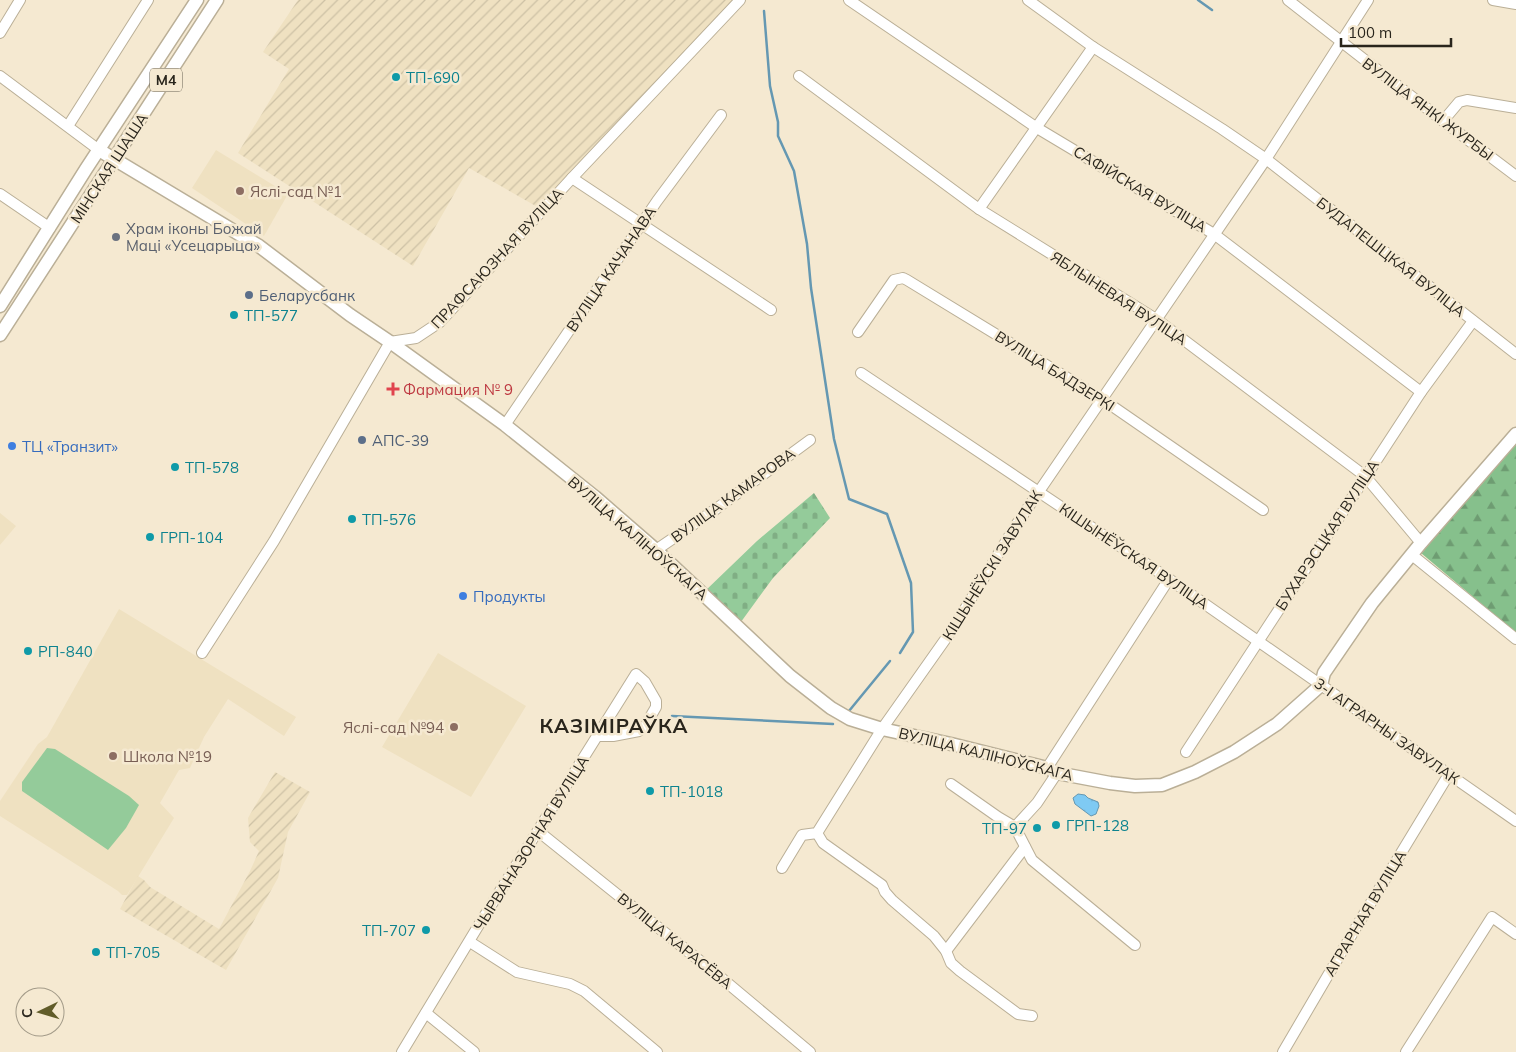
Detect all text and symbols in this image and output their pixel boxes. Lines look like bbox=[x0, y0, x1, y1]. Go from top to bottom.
scale bar bbox=[1341, 15, 1451, 47]
text: 100 m bbox=[1348, 23, 1392, 42]
street label: ВУЛІЦА ЯНКІ ЖУРБЫ bbox=[1359, 53, 1497, 165]
road number: М4 bbox=[150, 68, 182, 92]
place label: ТП-690 bbox=[406, 68, 460, 87]
marker: ТП-690 bbox=[390, 71, 402, 83]
street label: МІНСКАЯ ШАША bbox=[66, 109, 152, 227]
street label: САФІЙСКАЯ ВУЛІЦА bbox=[1070, 142, 1210, 236]
place label: Яслі-сад №1 bbox=[250, 182, 342, 201]
street label: ПРАФСАЮЗНАЯ ВУЛІЦА bbox=[427, 184, 567, 332]
marker: Яслі-сад №1 bbox=[234, 185, 246, 197]
street label: БУДАПЕШЦКАЯ ВУЛІЦА bbox=[1313, 193, 1469, 321]
street label: ВУЛІЦА КАЧАНАВА bbox=[562, 203, 660, 335]
place label: Храм іконы Божай Маці «Усецарыца» bbox=[126, 219, 262, 255]
marker: Храм іконы Божай Маці «Усецарыца» bbox=[110, 231, 122, 243]
street label: ЯБЛЫНЕВАЯ ВУЛІЦА bbox=[1047, 247, 1191, 349]
place label: Беларусбанк bbox=[259, 286, 356, 305]
marker: Беларусбанк bbox=[243, 289, 255, 301]
place label: ТП-577 bbox=[244, 306, 298, 325]
marker: ТП-577 bbox=[228, 309, 240, 321]
street label: ВУЛІЦА БАДЗЕРКІ bbox=[992, 327, 1118, 415]
place label: Фармация № 9 bbox=[403, 380, 513, 399]
marker: Фармация № 9 bbox=[387, 383, 399, 395]
place label: АПС-39 bbox=[372, 431, 429, 450]
marker: АПС-39 bbox=[356, 434, 368, 446]
place label: ТЦ «Транзит» bbox=[22, 437, 118, 456]
marker: ТЦ «Транзит» bbox=[6, 440, 18, 452]
street label: ВУЛІЦА КАМАРОВА bbox=[667, 444, 799, 546]
street label: БУХАРЭСЦКАЯ ВУЛІЦА bbox=[1271, 456, 1383, 614]
place label: ТП-578 bbox=[185, 458, 239, 477]
marker: ТП-578 bbox=[169, 461, 181, 473]
street label: ВУЛІЦА КАЛІНОЎСКАГА bbox=[564, 472, 712, 604]
street label: КІШЫНЁЎСКІ ЗАВУЛАК bbox=[938, 486, 1046, 644]
street label: КІШЫНЁЎСКАЯ ВУЛІЦА bbox=[1056, 499, 1212, 613]
place label: ТП-576 bbox=[362, 510, 416, 529]
marker: ТП-576 bbox=[346, 513, 358, 525]
place label: ГРП-104 bbox=[160, 528, 223, 547]
marker: ГРП-104 bbox=[144, 531, 156, 543]
place label: Продукты bbox=[473, 587, 546, 606]
marker: Продукты bbox=[457, 590, 469, 602]
place label: РП-840 bbox=[38, 642, 93, 661]
marker: РП-840 bbox=[22, 645, 34, 657]
street label: 3-І АГРАРНЫ ЗАВУЛАК bbox=[1311, 674, 1463, 789]
district label: КАЗІМІРАЎКА bbox=[540, 713, 688, 738]
place label: Яслі-сад №94 bbox=[343, 718, 444, 737]
marker: Яслі-сад №94 bbox=[448, 721, 460, 733]
street label: ВУЛІЦА КАЛІНОЎСКАГА bbox=[897, 723, 1075, 785]
place label: Школа №19 bbox=[123, 747, 212, 766]
marker: Школа №19 bbox=[107, 750, 119, 762]
street label: ЧЫРВАНАЗОРНАЯ ВУЛІЦА bbox=[469, 752, 593, 934]
place label: ТП-1018 bbox=[660, 782, 723, 801]
marker: ТП-1018 bbox=[644, 785, 656, 797]
place label: ГРП-128 bbox=[1066, 816, 1129, 835]
place label: ТП-97 bbox=[982, 819, 1027, 838]
marker: ГРП-128 bbox=[1050, 819, 1062, 831]
marker: ТП-97 bbox=[1031, 822, 1043, 834]
street label: АГРАРНАЯ ВУЛІЦА bbox=[1320, 847, 1410, 979]
street label: ВУЛІЦА КАРАСЁВА bbox=[614, 889, 736, 993]
place label: ТП-707 bbox=[362, 921, 416, 940]
marker: ТП-707 bbox=[420, 924, 432, 936]
place label: ТП-705 bbox=[106, 943, 160, 962]
marker: ТП-705 bbox=[90, 946, 102, 958]
north arrow bbox=[15, 987, 65, 1037]
text: С bbox=[18, 1008, 36, 1019]

